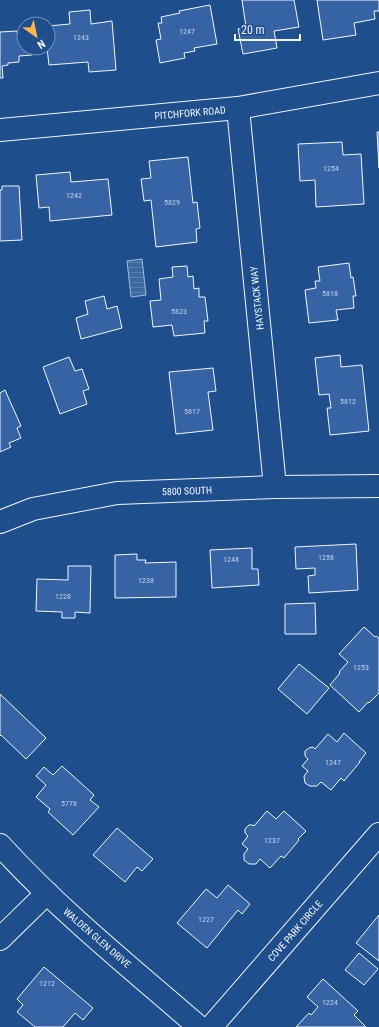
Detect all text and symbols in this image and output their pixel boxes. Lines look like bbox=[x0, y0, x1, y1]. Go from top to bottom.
north arrow bbox=[16, 16, 56, 56]
scale bar bbox=[235, 16, 300, 42]
text: 20 m bbox=[241, 23, 265, 37]
house number: 1247 bbox=[179, 27, 195, 36]
house number: 1243 bbox=[73, 33, 89, 42]
text: N bbox=[35, 37, 48, 51]
street label: PITCHFORK ROAD bbox=[154, 104, 226, 122]
house number: 1254 bbox=[323, 164, 339, 173]
house number: 1242 bbox=[66, 191, 82, 200]
house number: 5829 bbox=[164, 198, 180, 207]
street label: HAYSTACK WAY bbox=[248, 265, 266, 330]
house number: 5818 bbox=[322, 289, 338, 298]
house number: 5823 bbox=[171, 307, 187, 316]
house number: 5812 bbox=[340, 397, 356, 406]
house number: 5817 bbox=[184, 407, 200, 416]
street label: 5800 SOUTH bbox=[162, 485, 212, 497]
house number: 1258 bbox=[318, 553, 334, 562]
house number: 1248 bbox=[223, 555, 239, 564]
house number: 1238 bbox=[138, 576, 154, 585]
house number: 1228 bbox=[55, 592, 71, 601]
house number: 1253 bbox=[353, 663, 369, 672]
house number: 1247 bbox=[325, 758, 341, 767]
house number: 5778 bbox=[61, 799, 77, 808]
house number: 1237 bbox=[264, 836, 280, 845]
street label: COVE PARK CIRCLE bbox=[266, 898, 324, 964]
street label: WALDEN GLEN DRIVE bbox=[61, 906, 133, 970]
house number: 1227 bbox=[198, 915, 214, 924]
house number: 1212 bbox=[39, 979, 55, 988]
house number: 1224 bbox=[322, 998, 338, 1007]

